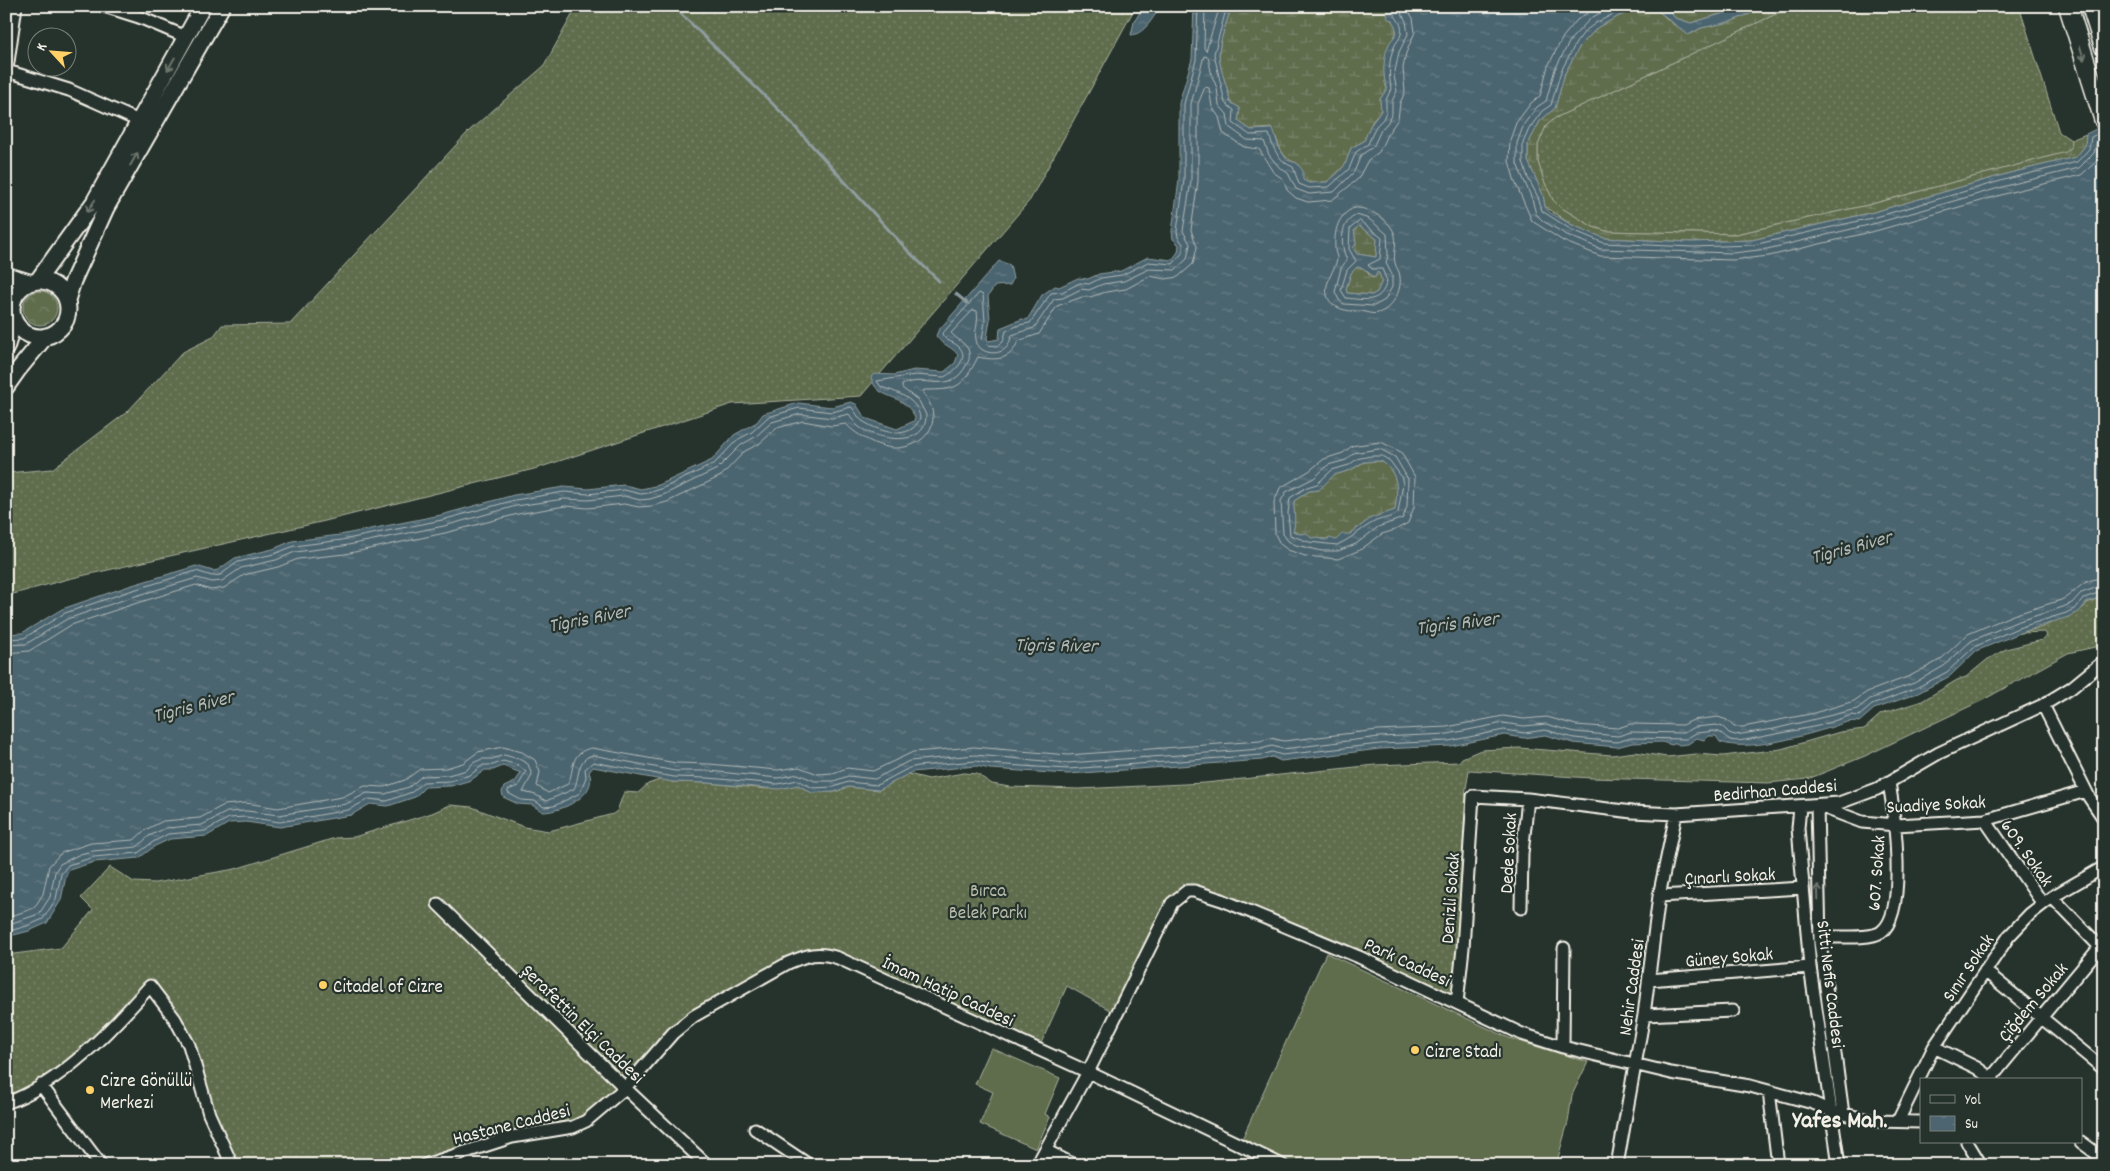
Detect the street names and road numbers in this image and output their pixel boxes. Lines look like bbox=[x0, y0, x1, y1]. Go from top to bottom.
street label: Bedirhan Caddesi bbox=[1713, 774, 1839, 811]
street label: Suadiye Sokak bbox=[1886, 790, 1987, 823]
street label: Dede Sokak bbox=[1495, 812, 1526, 894]
street label: 609. Sokak bbox=[1992, 815, 2058, 894]
street label: 607. Sokak bbox=[1862, 834, 1895, 912]
street label: Denizli Sokak bbox=[1436, 852, 1469, 945]
street label: Çınarlı Sokak bbox=[1684, 863, 1776, 894]
street label: Sitti Nefis Caddesi bbox=[1807, 919, 1850, 1050]
street label: Sınır Sokak bbox=[1937, 929, 2003, 1008]
street label: Park Caddesi bbox=[1359, 932, 1455, 996]
street label: Nehir Caddesi bbox=[1613, 937, 1654, 1038]
street label: Güney Sokak bbox=[1684, 942, 1775, 977]
street label: İmam Hatip Caddesi bbox=[877, 951, 1018, 1036]
street label: Çiğdem Sokak bbox=[1993, 957, 2076, 1049]
street label: Şerafettin Elçi Caddesi bbox=[514, 959, 650, 1092]
street label: Hastane Caddesi bbox=[450, 1099, 574, 1154]

